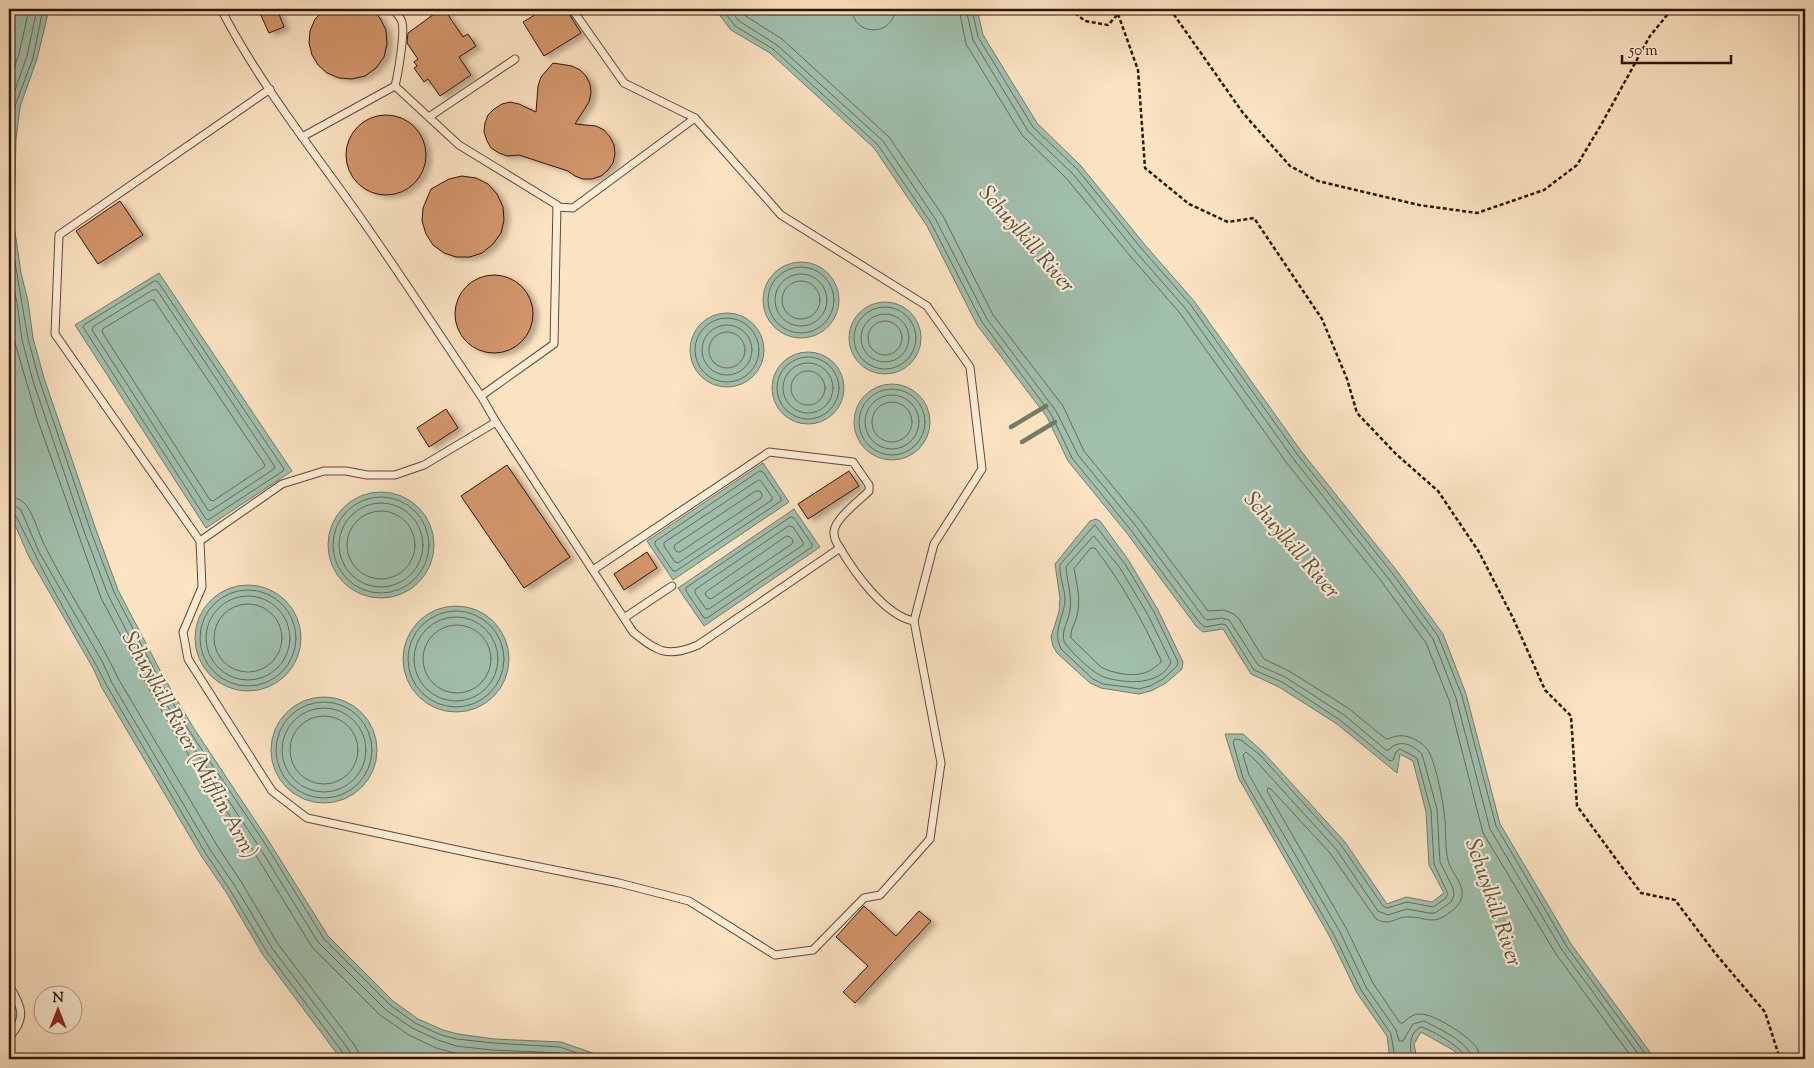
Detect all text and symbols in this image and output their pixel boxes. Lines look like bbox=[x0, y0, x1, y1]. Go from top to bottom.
scale bar bbox=[1622, 32, 1730, 64]
text: 50 m bbox=[1628, 41, 1658, 62]
water label: Schuylkill River bbox=[970, 179, 1082, 301]
water label: Schuylkill River bbox=[1235, 485, 1347, 607]
water label: Schuylkill River (Mifflin Arm) bbox=[112, 626, 264, 865]
water label: Schuylkill River bbox=[1455, 835, 1529, 971]
north arrow bbox=[32, 986, 82, 1036]
text: N bbox=[52, 989, 64, 1009]

